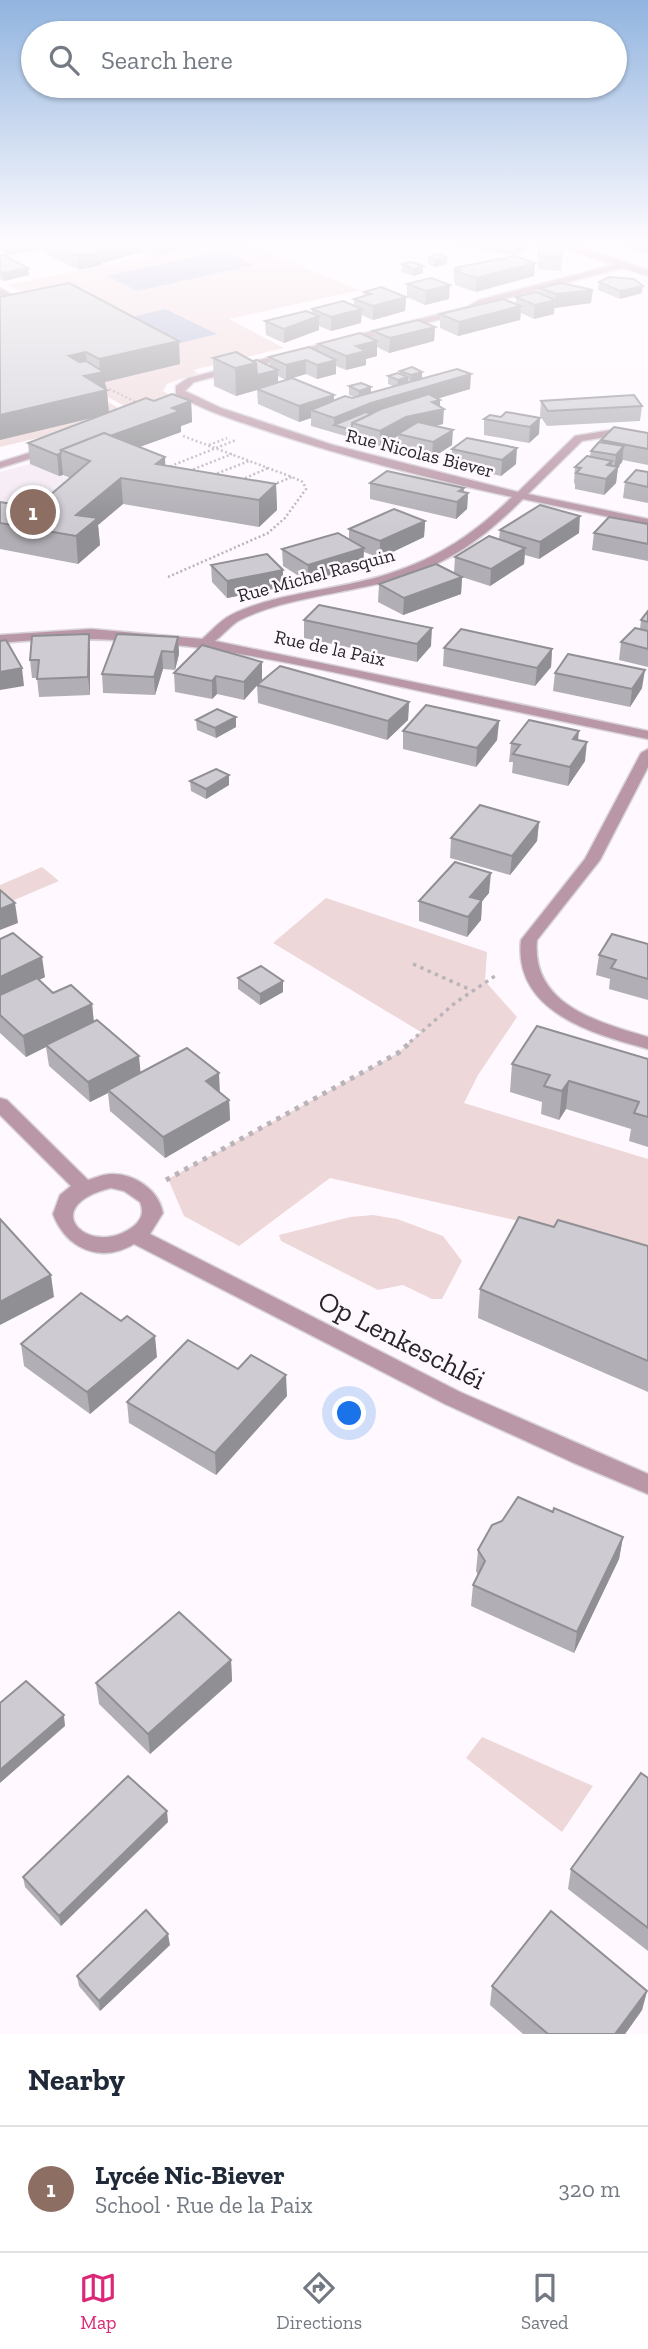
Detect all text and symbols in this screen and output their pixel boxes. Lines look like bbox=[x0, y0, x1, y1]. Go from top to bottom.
search box bbox=[21, 21, 627, 98]
icon: search bbox=[45, 41, 83, 79]
text: Search here bbox=[101, 44, 233, 76]
street label: Rue Nicolas Biever bbox=[344, 423, 496, 483]
pin: 1 bbox=[10, 486, 56, 538]
street label: Rue Michel Rasquin bbox=[235, 543, 397, 607]
street label: Rue de la Paix bbox=[272, 625, 388, 671]
street label: Op Lenkeschléi bbox=[313, 1284, 491, 1396]
your location bbox=[332, 1396, 366, 1430]
text: Nearby bbox=[28, 2062, 125, 2098]
text: Lycée Nic-Biever bbox=[95, 2159, 285, 2191]
text: 1 bbox=[46, 2175, 56, 2203]
text: 320 m bbox=[559, 2175, 620, 2203]
text: School · Rue de la Paix bbox=[95, 2191, 313, 2219]
tab: Map bbox=[79, 2269, 117, 2334]
tab: Directions bbox=[276, 2269, 362, 2334]
tab: Saved bbox=[521, 2269, 569, 2334]

